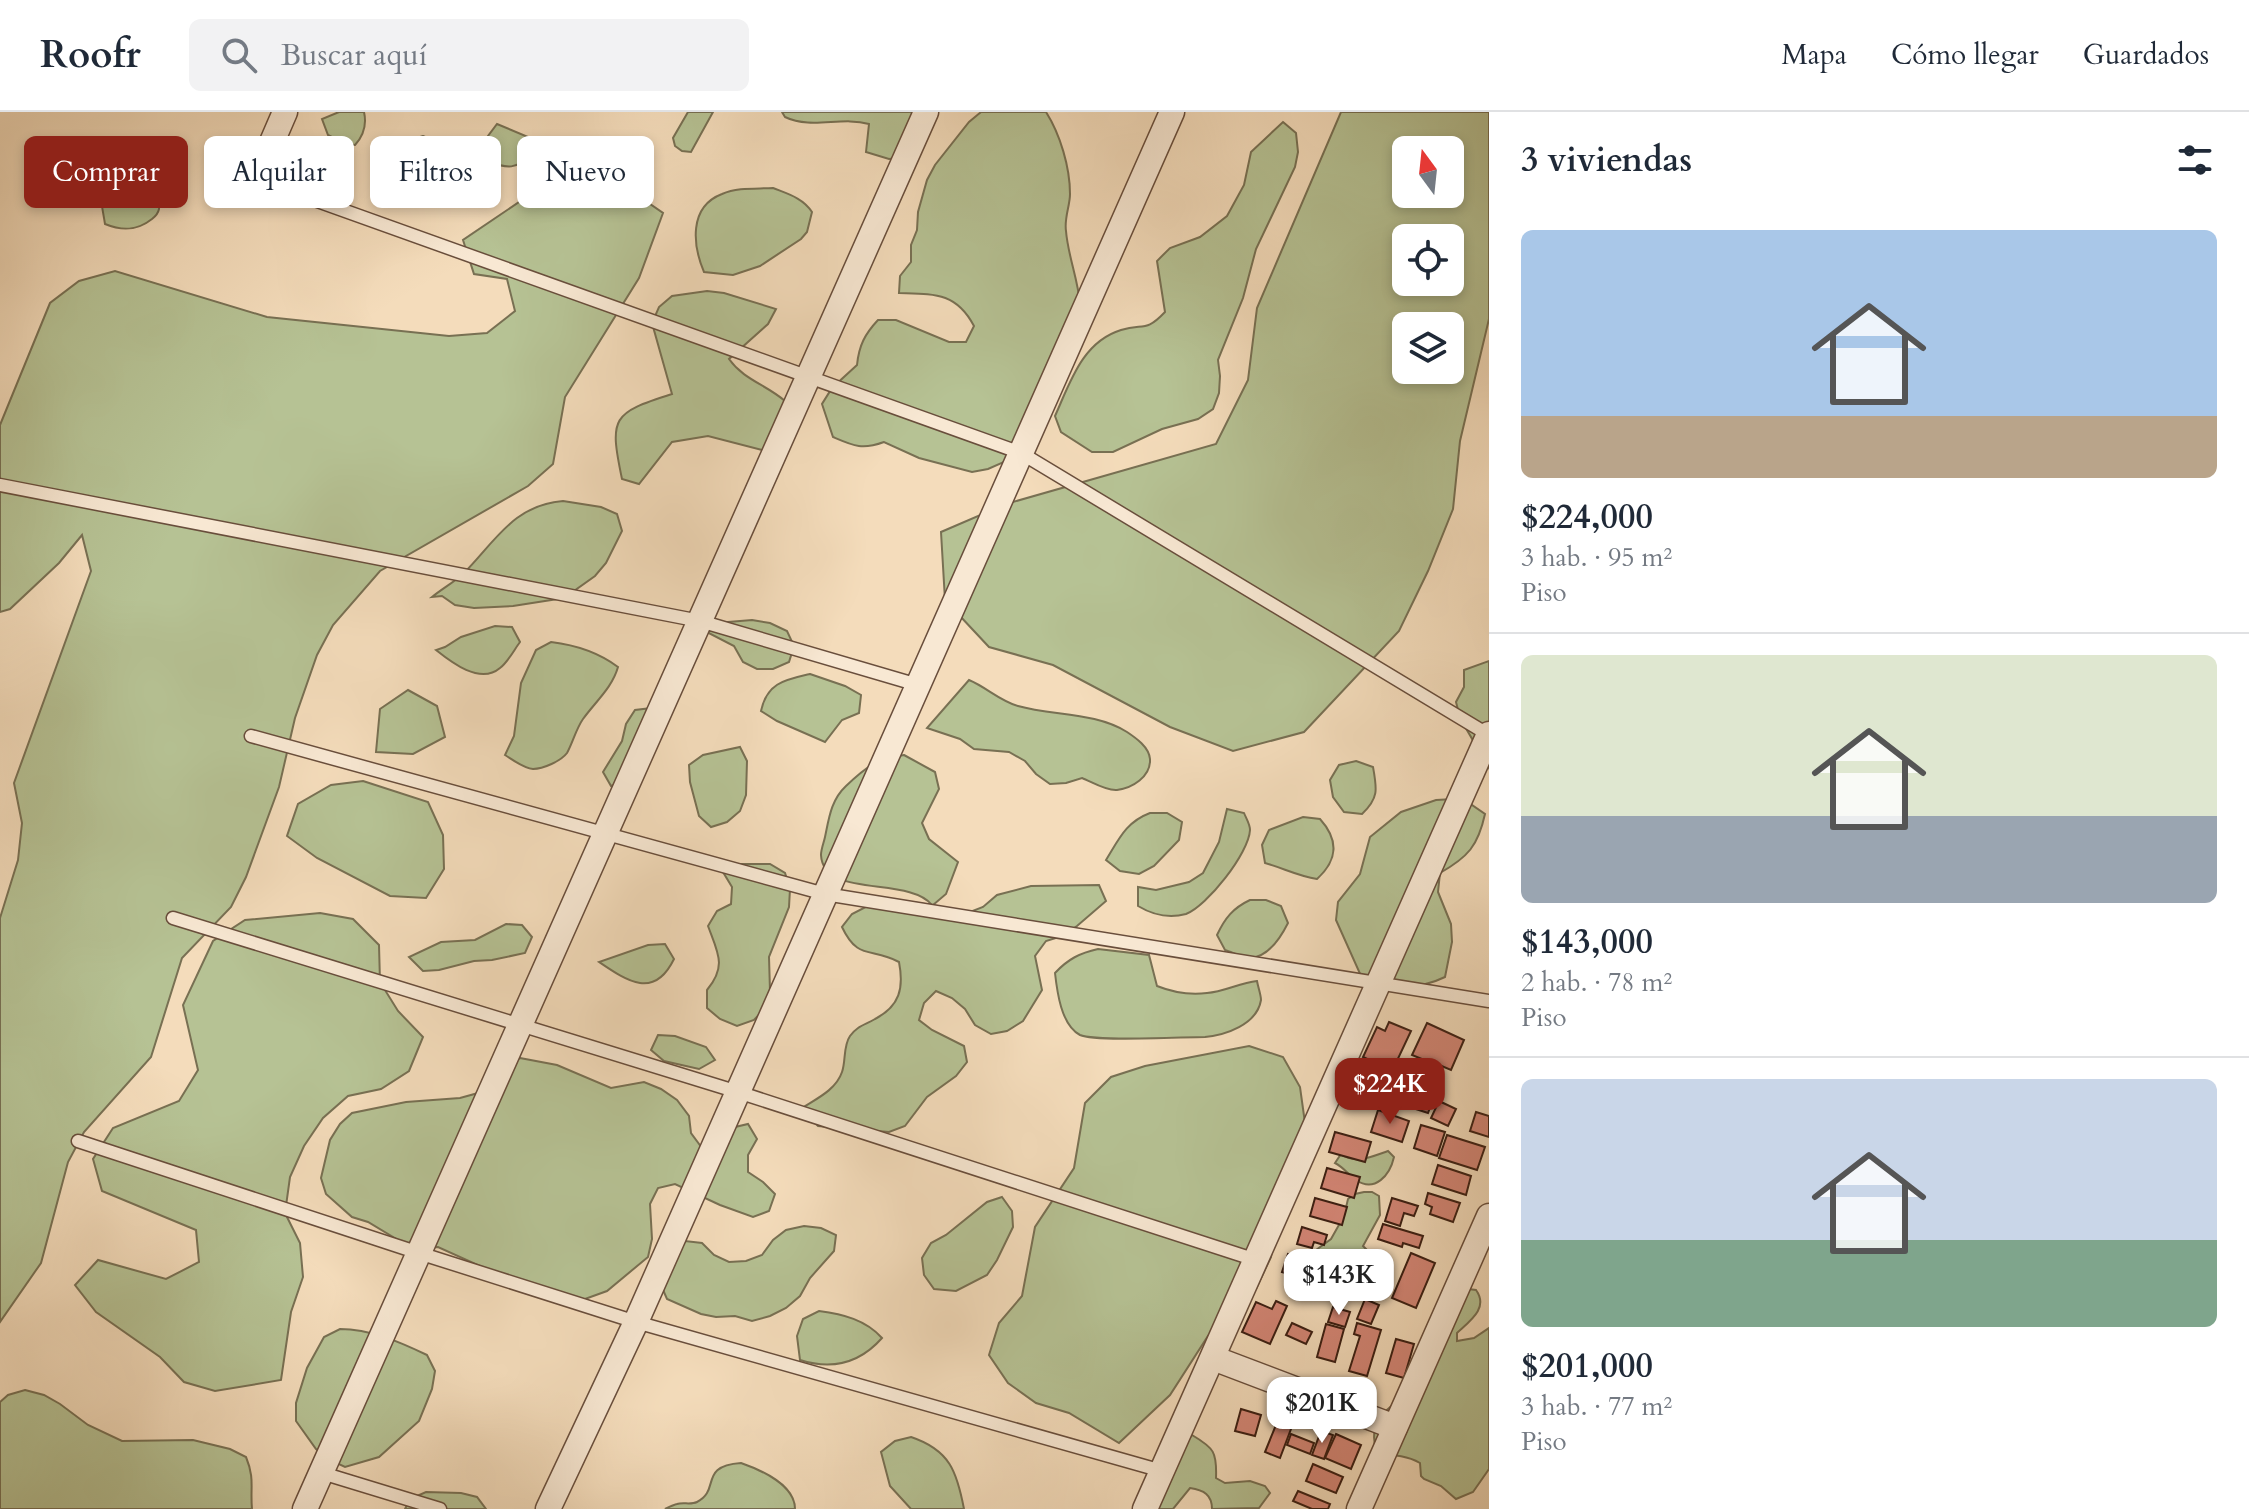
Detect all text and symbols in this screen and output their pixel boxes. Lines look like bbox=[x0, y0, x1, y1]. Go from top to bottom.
search box bbox=[189, 19, 749, 91]
text: Roofr bbox=[40, 29, 141, 81]
icon: search bbox=[217, 33, 261, 77]
text: Buscar aquí bbox=[281, 35, 427, 76]
text: Mapa bbox=[1781, 36, 1847, 74]
text: Cómo llegar bbox=[1891, 36, 2039, 74]
text: Guardados bbox=[2083, 36, 2209, 74]
chip: Comprar bbox=[24, 136, 188, 208]
chip: Alquilar bbox=[204, 136, 354, 208]
chip: Filtros bbox=[370, 136, 501, 208]
chip: Nuevo bbox=[517, 136, 654, 208]
north arrow bbox=[1392, 136, 1464, 208]
map controls bbox=[1392, 136, 1464, 384]
text: 3 viviendas bbox=[1521, 137, 1692, 183]
icon: filters bbox=[2173, 138, 2217, 182]
button: locate bbox=[1392, 224, 1464, 296]
icon: home bbox=[1797, 282, 1941, 426]
button: layers bbox=[1392, 312, 1464, 384]
text: $224,000 bbox=[1521, 494, 1653, 540]
text: 3 hab. · 95 m² bbox=[1521, 540, 1672, 575]
text: Piso bbox=[1521, 575, 1566, 610]
icon: home bbox=[1797, 707, 1941, 851]
text: $143,000 bbox=[1521, 919, 1653, 965]
text: 2 hab. · 78 m² bbox=[1521, 965, 1672, 1000]
text: Piso bbox=[1521, 1000, 1566, 1035]
pin: $224K bbox=[1334, 1058, 1446, 1126]
text: $224K bbox=[1353, 1066, 1427, 1101]
icon: home bbox=[1797, 1131, 1941, 1275]
pin: $143K bbox=[1283, 1249, 1395, 1317]
text: $143K bbox=[1302, 1257, 1376, 1292]
text: $201,000 bbox=[1521, 1343, 1653, 1389]
pin: $201K bbox=[1266, 1377, 1378, 1445]
text: $201K bbox=[1285, 1385, 1359, 1420]
text: 3 hab. · 77 m² bbox=[1521, 1389, 1672, 1424]
text: Piso bbox=[1521, 1424, 1566, 1459]

